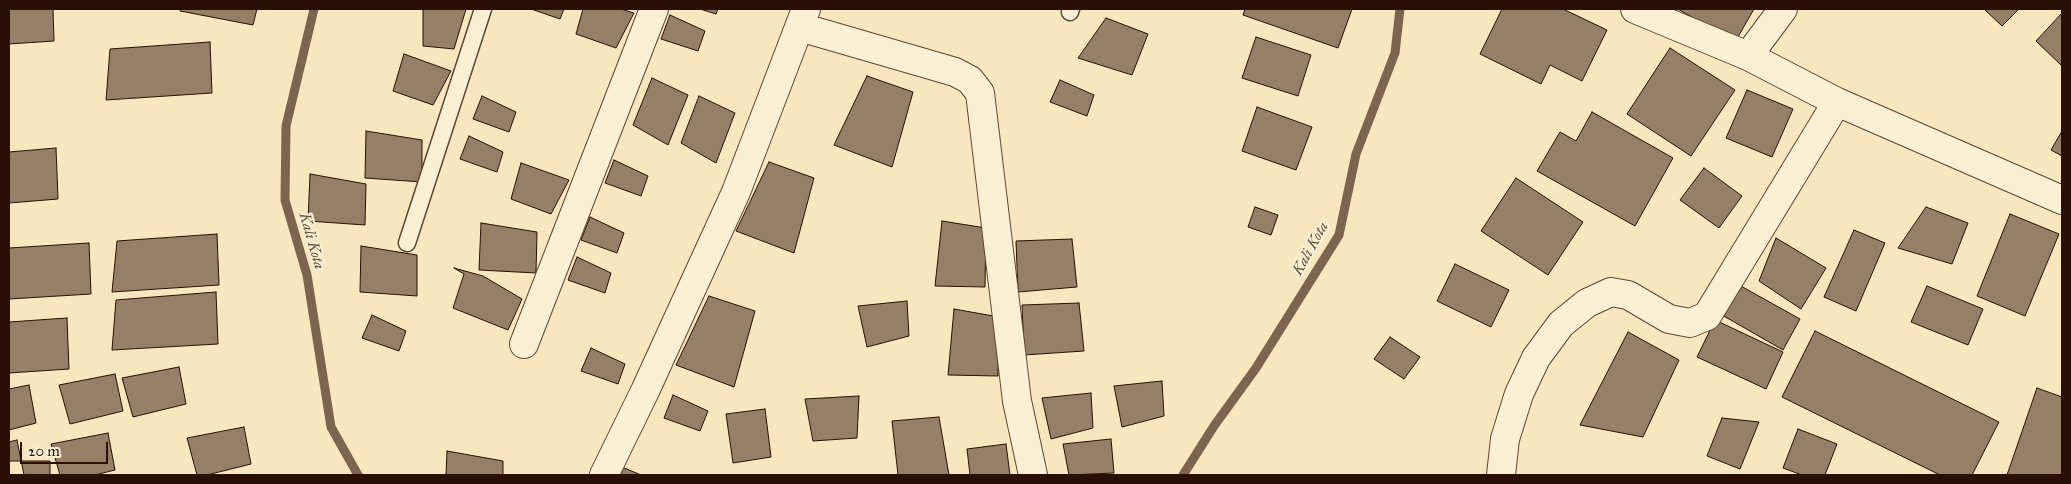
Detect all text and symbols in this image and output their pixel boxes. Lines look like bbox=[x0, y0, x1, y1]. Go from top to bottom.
water label: Kali Kota bbox=[294, 211, 328, 271]
water label: Kali Kota bbox=[1289, 219, 1333, 279]
scale bar bbox=[22, 432, 110, 464]
text: 20 m bbox=[28, 442, 60, 460]

